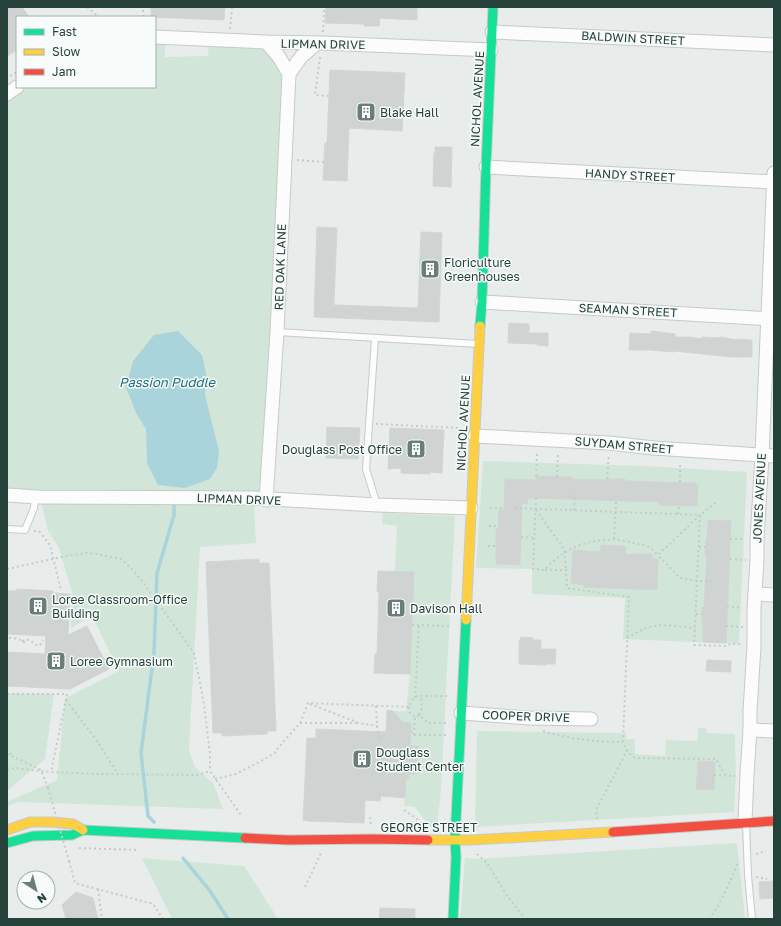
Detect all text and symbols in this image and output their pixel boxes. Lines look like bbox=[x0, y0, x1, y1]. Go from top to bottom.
legend bbox=[16, 16, 156, 88]
text: Fast bbox=[52, 24, 77, 39]
street label: BALDWIN STREET bbox=[581, 28, 686, 48]
street label: LIPMAN DRIVE bbox=[281, 36, 365, 52]
text: Slow bbox=[52, 44, 80, 59]
street label: NICHOL AVENUE bbox=[467, 50, 487, 148]
text: Jam bbox=[52, 64, 76, 79]
building icon: Blake Hall bbox=[355, 101, 377, 123]
place label: Blake Hall bbox=[380, 105, 439, 120]
street label: HANDY STREET bbox=[584, 165, 676, 185]
street label: RED OAK LANE bbox=[271, 223, 289, 311]
place label: Floriculture Greenhouses bbox=[444, 255, 520, 284]
building icon: Floriculture Greenhouses bbox=[419, 258, 441, 280]
street label: SEAMAN STREET bbox=[578, 300, 678, 320]
water label: Passion Puddle bbox=[119, 374, 216, 390]
street label: NICHOL AVENUE bbox=[453, 374, 473, 472]
street label: SUYDAM STREET bbox=[574, 433, 675, 457]
building icon: Douglass Post Office bbox=[405, 438, 427, 460]
place label: Douglass Post Office bbox=[282, 442, 402, 457]
street label: JONES AVENUE bbox=[749, 453, 769, 543]
street label: LIPMAN DRIVE bbox=[196, 490, 282, 508]
place label: Loree Classroom-Office Building bbox=[52, 592, 188, 621]
building icon: Loree Classroom-Office Building bbox=[27, 595, 49, 617]
building icon: Davison Hall bbox=[385, 597, 407, 619]
place label: Davison Hall bbox=[410, 601, 483, 616]
building icon: Loree Gymnasium bbox=[45, 650, 67, 672]
place label: Loree Gymnasium bbox=[70, 654, 173, 669]
street label: COOPER DRIVE bbox=[482, 707, 570, 725]
place label: Douglass Student Center bbox=[376, 745, 464, 774]
building icon: Douglass Student Center bbox=[351, 748, 373, 770]
street label: GEORGE STREET bbox=[381, 820, 478, 835]
north arrow bbox=[16, 870, 56, 910]
text: N bbox=[35, 891, 49, 906]

